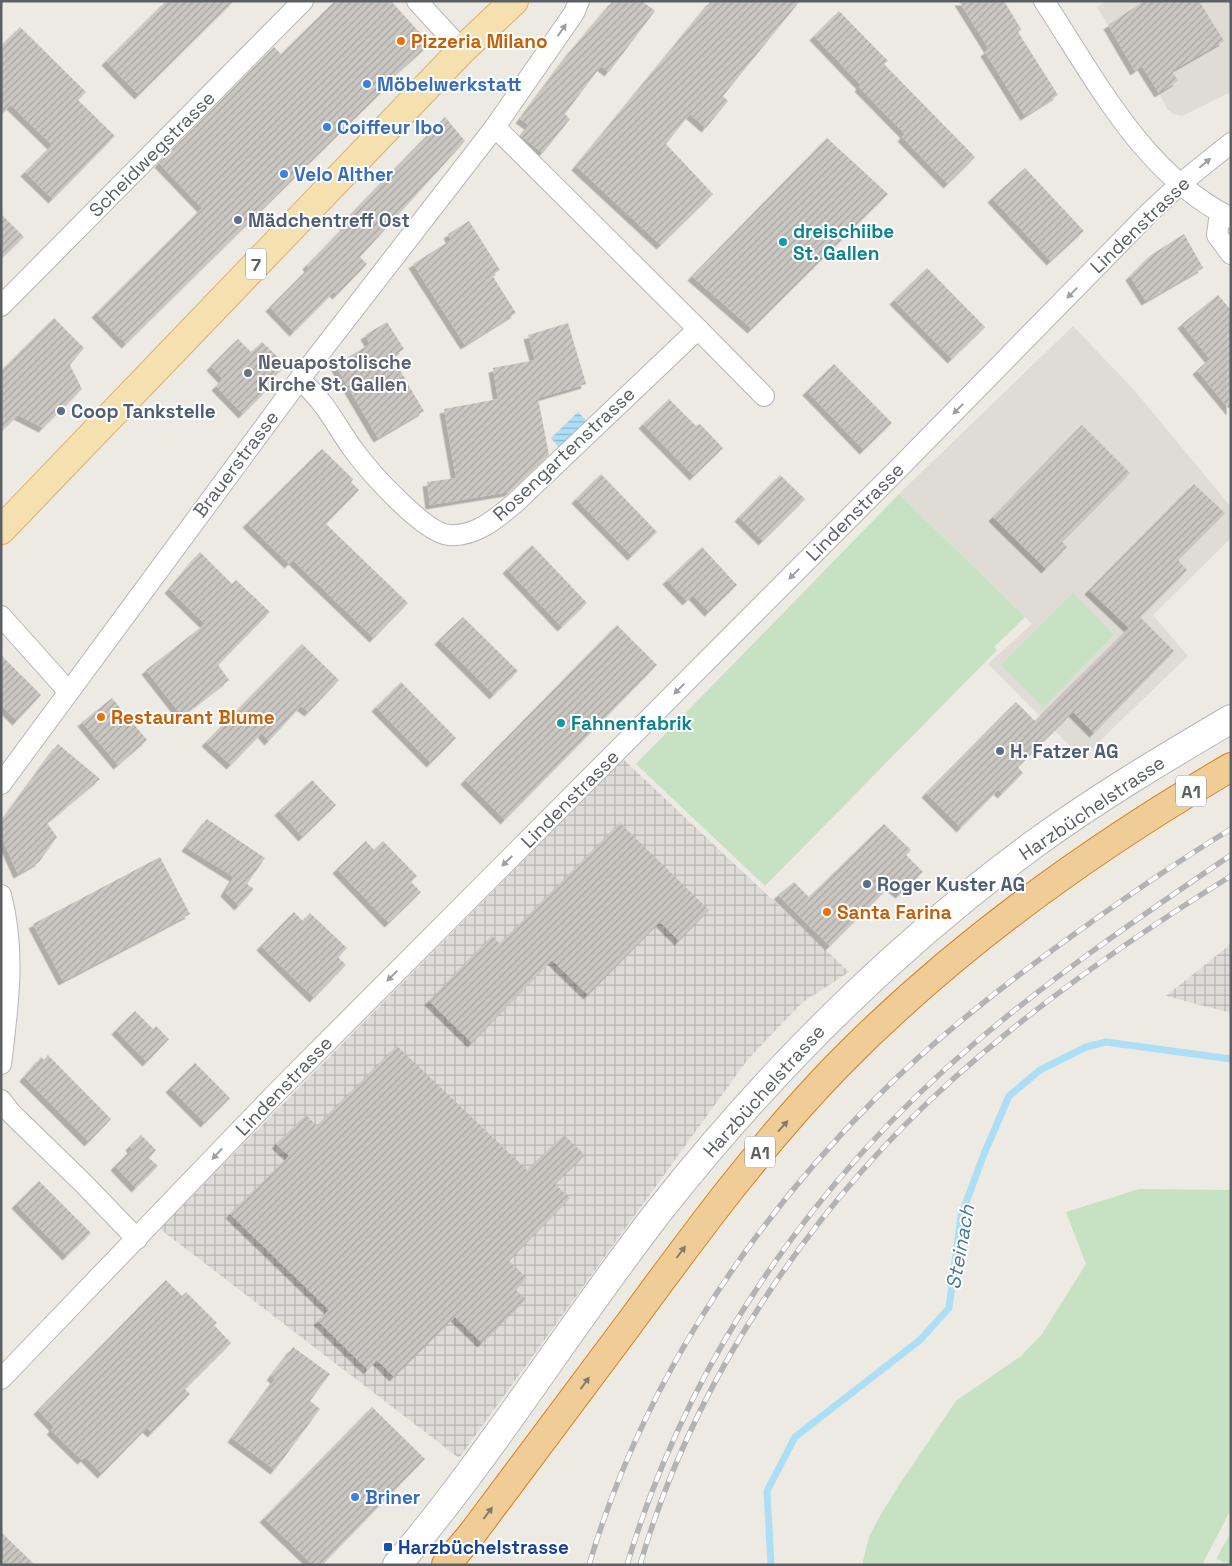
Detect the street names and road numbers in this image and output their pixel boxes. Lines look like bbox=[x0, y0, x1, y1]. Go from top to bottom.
street label: Scheidwegstrasse bbox=[83, 85, 221, 223]
street label: Lindenstrasse bbox=[1085, 171, 1195, 279]
road number: 7 bbox=[246, 248, 266, 280]
street label: Rosengartenstrasse bbox=[488, 382, 640, 526]
street label: Brauerstrasse bbox=[188, 406, 284, 522]
street label: Lindenstrasse bbox=[800, 457, 910, 567]
street label: Lindenstrasse bbox=[515, 744, 625, 854]
street label: Harzbüchelstrasse bbox=[1014, 750, 1170, 866]
road number: A1 bbox=[1176, 776, 1206, 806]
street label: Harzbüchelstrasse bbox=[698, 1019, 830, 1163]
street label: Lindenstrasse bbox=[230, 1031, 338, 1141]
road number: A1 bbox=[745, 1136, 775, 1168]

